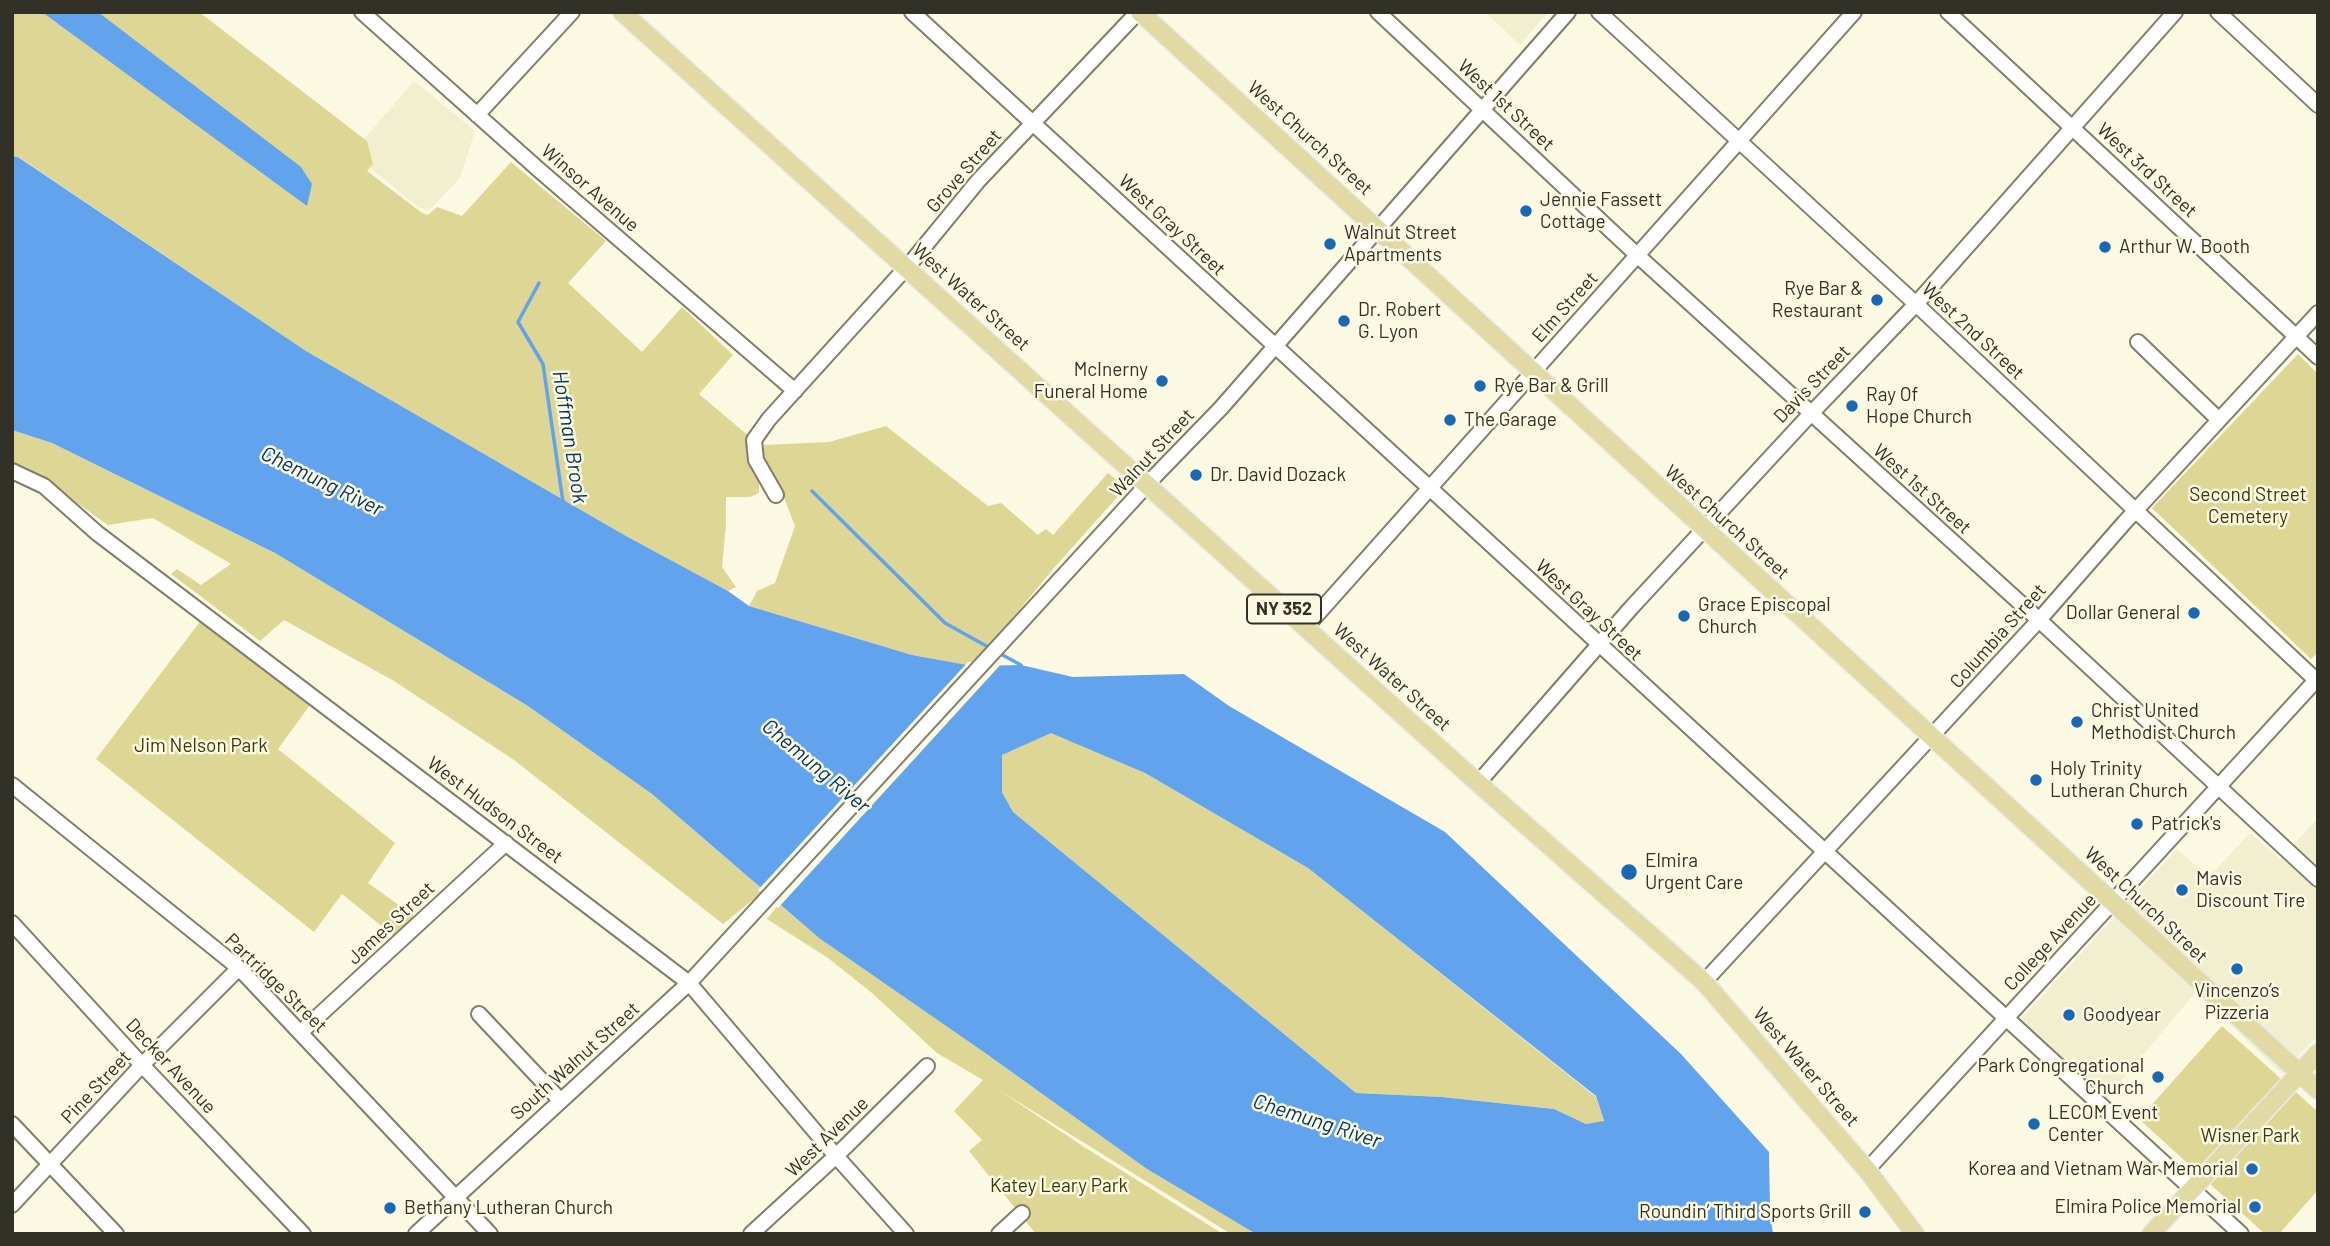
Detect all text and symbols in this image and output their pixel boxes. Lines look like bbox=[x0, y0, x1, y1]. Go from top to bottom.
street label: West 1st Street bbox=[1453, 54, 1559, 156]
street label: West Church Street bbox=[1243, 76, 1377, 200]
street label: West 3rd Street bbox=[2092, 118, 2202, 222]
street label: Grove Street bbox=[922, 125, 1006, 217]
street label: Winsor Avenue bbox=[536, 139, 644, 237]
street label: West Gray Street bbox=[1114, 170, 1230, 280]
place label: Jennie Fassett Cottage bbox=[1540, 189, 1662, 233]
marker: Jennie Fassett Cottage bbox=[1518, 203, 1534, 219]
place label: Walnut Street Apartments bbox=[1344, 222, 1457, 266]
marker: Walnut Street Apartments bbox=[1322, 236, 1338, 252]
place label: Arthur W. Booth bbox=[2119, 236, 2250, 258]
street label: West Water Street bbox=[908, 238, 1034, 356]
marker: Arthur W. Booth bbox=[2097, 239, 2113, 255]
street label: Elm Street bbox=[1527, 267, 1603, 347]
place label: Rye Bar & Restaurant bbox=[1772, 278, 1863, 322]
street label: West 2nd Street bbox=[1917, 278, 2029, 384]
marker: Rye Bar & Restaurant bbox=[1869, 292, 1885, 308]
place label: Dr. Robert G. Lyon bbox=[1358, 299, 1441, 343]
marker: Dr. Robert G. Lyon bbox=[1336, 313, 1352, 329]
street label: Davis Street bbox=[1769, 340, 1855, 428]
place label: McInerny Funeral Home bbox=[1034, 359, 1148, 403]
water label: Hoffman Brook bbox=[547, 369, 593, 505]
marker: McInerny Funeral Home bbox=[1154, 373, 1170, 389]
place label: Rye Bar & Grill bbox=[1494, 375, 1609, 397]
marker: Rye Bar & Grill bbox=[1472, 378, 1488, 394]
place label: Ray Of Hope Church bbox=[1866, 384, 1972, 428]
marker: Ray Of Hope Church bbox=[1844, 398, 1860, 414]
street label: Walnut Street bbox=[1105, 404, 1199, 502]
place label: The Garage bbox=[1464, 409, 1557, 431]
marker: The Garage bbox=[1442, 412, 1458, 428]
street label: West 1st Street bbox=[1868, 439, 1976, 539]
water label: Chemung River bbox=[257, 441, 387, 521]
street label: West Church Street bbox=[1660, 460, 1794, 584]
place label: Dr. David Dozack bbox=[1210, 464, 1346, 486]
marker: Dr. David Dozack bbox=[1188, 467, 1204, 483]
park label: Second Street Cemetery bbox=[2189, 484, 2307, 528]
street label: West Gray Street bbox=[1531, 555, 1647, 665]
street label: Columbia Street bbox=[1945, 579, 2051, 693]
road number: NY 352 bbox=[1247, 594, 1321, 624]
place label: Grace Episcopal Church bbox=[1698, 594, 1831, 638]
place label: Dollar General bbox=[2066, 602, 2180, 624]
marker: Dollar General bbox=[2186, 605, 2202, 621]
marker: Grace Episcopal Church bbox=[1676, 608, 1692, 624]
street label: West Water Street bbox=[1329, 618, 1455, 736]
place label: Christ United Methodist Church bbox=[2091, 700, 2236, 744]
water label: Chemung River bbox=[757, 714, 875, 818]
marker: Christ United Methodist Church bbox=[2069, 714, 2085, 730]
park label: Jim Nelson Park bbox=[134, 735, 268, 757]
street label: West Hudson Street bbox=[423, 752, 567, 868]
place label: Holy Trinity Lutheran Church bbox=[2050, 758, 2188, 802]
marker: Holy Trinity Lutheran Church bbox=[2028, 772, 2044, 788]
place label: Patrick's bbox=[2151, 813, 2221, 835]
marker: Patrick's bbox=[2129, 816, 2145, 832]
street label: West Church Street bbox=[2080, 842, 2212, 968]
place label: Elmira Urgent Care bbox=[1645, 850, 1743, 894]
marker: Elmira Urgent Care bbox=[1619, 862, 1639, 882]
place label: Mavis Discount Tire bbox=[2196, 868, 2305, 912]
street label: James Street bbox=[343, 877, 439, 969]
marker: Mavis Discount Tire bbox=[2174, 882, 2190, 898]
street label: College Avenue bbox=[1999, 888, 2101, 996]
street label: Partridge Street bbox=[220, 929, 332, 1037]
marker: Vincenzo’s Pizzeria bbox=[2229, 961, 2245, 977]
place label: Vincenzo’s Pizzeria bbox=[2194, 980, 2280, 1024]
street label: South Walnut Street bbox=[506, 997, 644, 1125]
street label: West Water Street bbox=[1748, 1003, 1864, 1131]
place label: Goodyear bbox=[2083, 1004, 2161, 1026]
marker: Goodyear bbox=[2061, 1007, 2077, 1023]
street label: Decker Avenue bbox=[121, 1014, 221, 1118]
street label: Pine Street bbox=[56, 1046, 136, 1128]
place label: Park Congregational Church bbox=[1977, 1055, 2144, 1099]
marker: Park Congregational Church bbox=[2150, 1069, 2166, 1085]
water label: Chemung River bbox=[1250, 1088, 1384, 1154]
street label: West Avenue bbox=[781, 1092, 873, 1182]
place label: LECOM Event Center bbox=[2048, 1102, 2159, 1146]
marker: LECOM Event Center bbox=[2026, 1116, 2042, 1132]
park label: Wisner Park bbox=[2201, 1125, 2299, 1147]
place label: Korea and Vietnam War Memorial bbox=[1968, 1158, 2238, 1180]
marker: Korea and Vietnam War Memorial bbox=[2244, 1161, 2260, 1177]
park label: Katey Leary Park bbox=[990, 1175, 1128, 1197]
place label: Elmira Police Memorial bbox=[2054, 1196, 2241, 1218]
place label: Bethany Lutheran Church bbox=[404, 1197, 613, 1219]
marker: Elmira Police Memorial bbox=[2247, 1199, 2263, 1215]
marker: Bethany Lutheran Church bbox=[382, 1200, 398, 1216]
place label: Roundin’ Third Sports Grill bbox=[1639, 1201, 1851, 1223]
marker: Roundin’ Third Sports Grill bbox=[1857, 1204, 1873, 1220]

